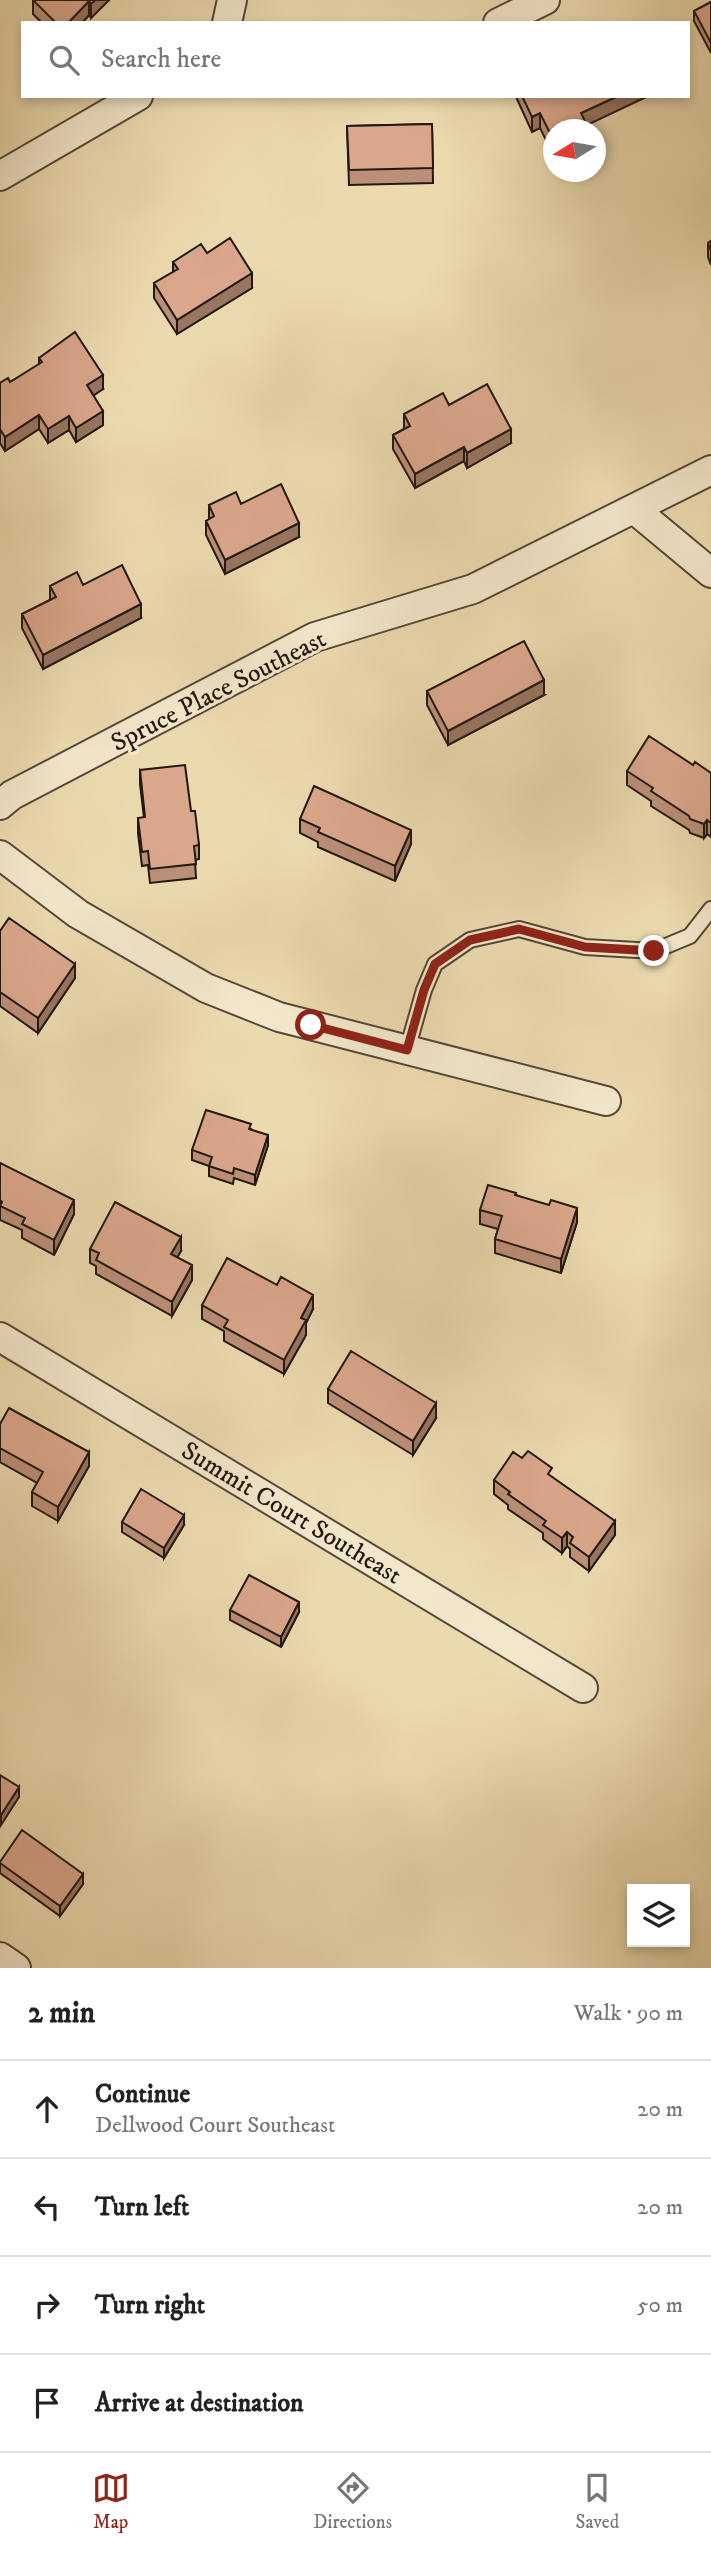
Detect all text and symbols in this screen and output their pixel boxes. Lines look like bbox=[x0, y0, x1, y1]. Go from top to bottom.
search box bbox=[21, 21, 690, 98]
icon: search bbox=[45, 41, 83, 79]
text: Search here bbox=[101, 43, 221, 76]
north arrow bbox=[543, 119, 606, 182]
street label: Spruce Place Southeast bbox=[105, 623, 332, 760]
route end bbox=[638, 935, 669, 966]
route start bbox=[295, 1009, 326, 1040]
street label: Summit Court Southeast bbox=[175, 1434, 407, 1592]
map controls bbox=[627, 1884, 690, 1947]
button: layers bbox=[627, 1884, 690, 1947]
text: 2 min bbox=[28, 1995, 95, 2032]
text: Walk · 90 m bbox=[574, 1999, 683, 2028]
text: Continue bbox=[95, 2078, 190, 2111]
icon: ahead bbox=[28, 2090, 66, 2128]
text: 20 m bbox=[637, 2095, 683, 2124]
text: Dellwood Court Southeast bbox=[95, 2111, 335, 2140]
icon: left bbox=[28, 2188, 66, 2226]
text: Turn left bbox=[95, 2191, 189, 2224]
text: 20 m bbox=[637, 2193, 683, 2222]
icon: right bbox=[28, 2286, 66, 2324]
text: Turn right bbox=[95, 2289, 205, 2322]
text: 50 m bbox=[637, 2291, 683, 2320]
icon: arrive bbox=[28, 2384, 66, 2422]
text: Arrive at destination bbox=[95, 2387, 304, 2420]
tab: Map bbox=[92, 2469, 130, 2534]
tab: Directions bbox=[313, 2469, 392, 2534]
tab: Saved bbox=[576, 2469, 619, 2534]

